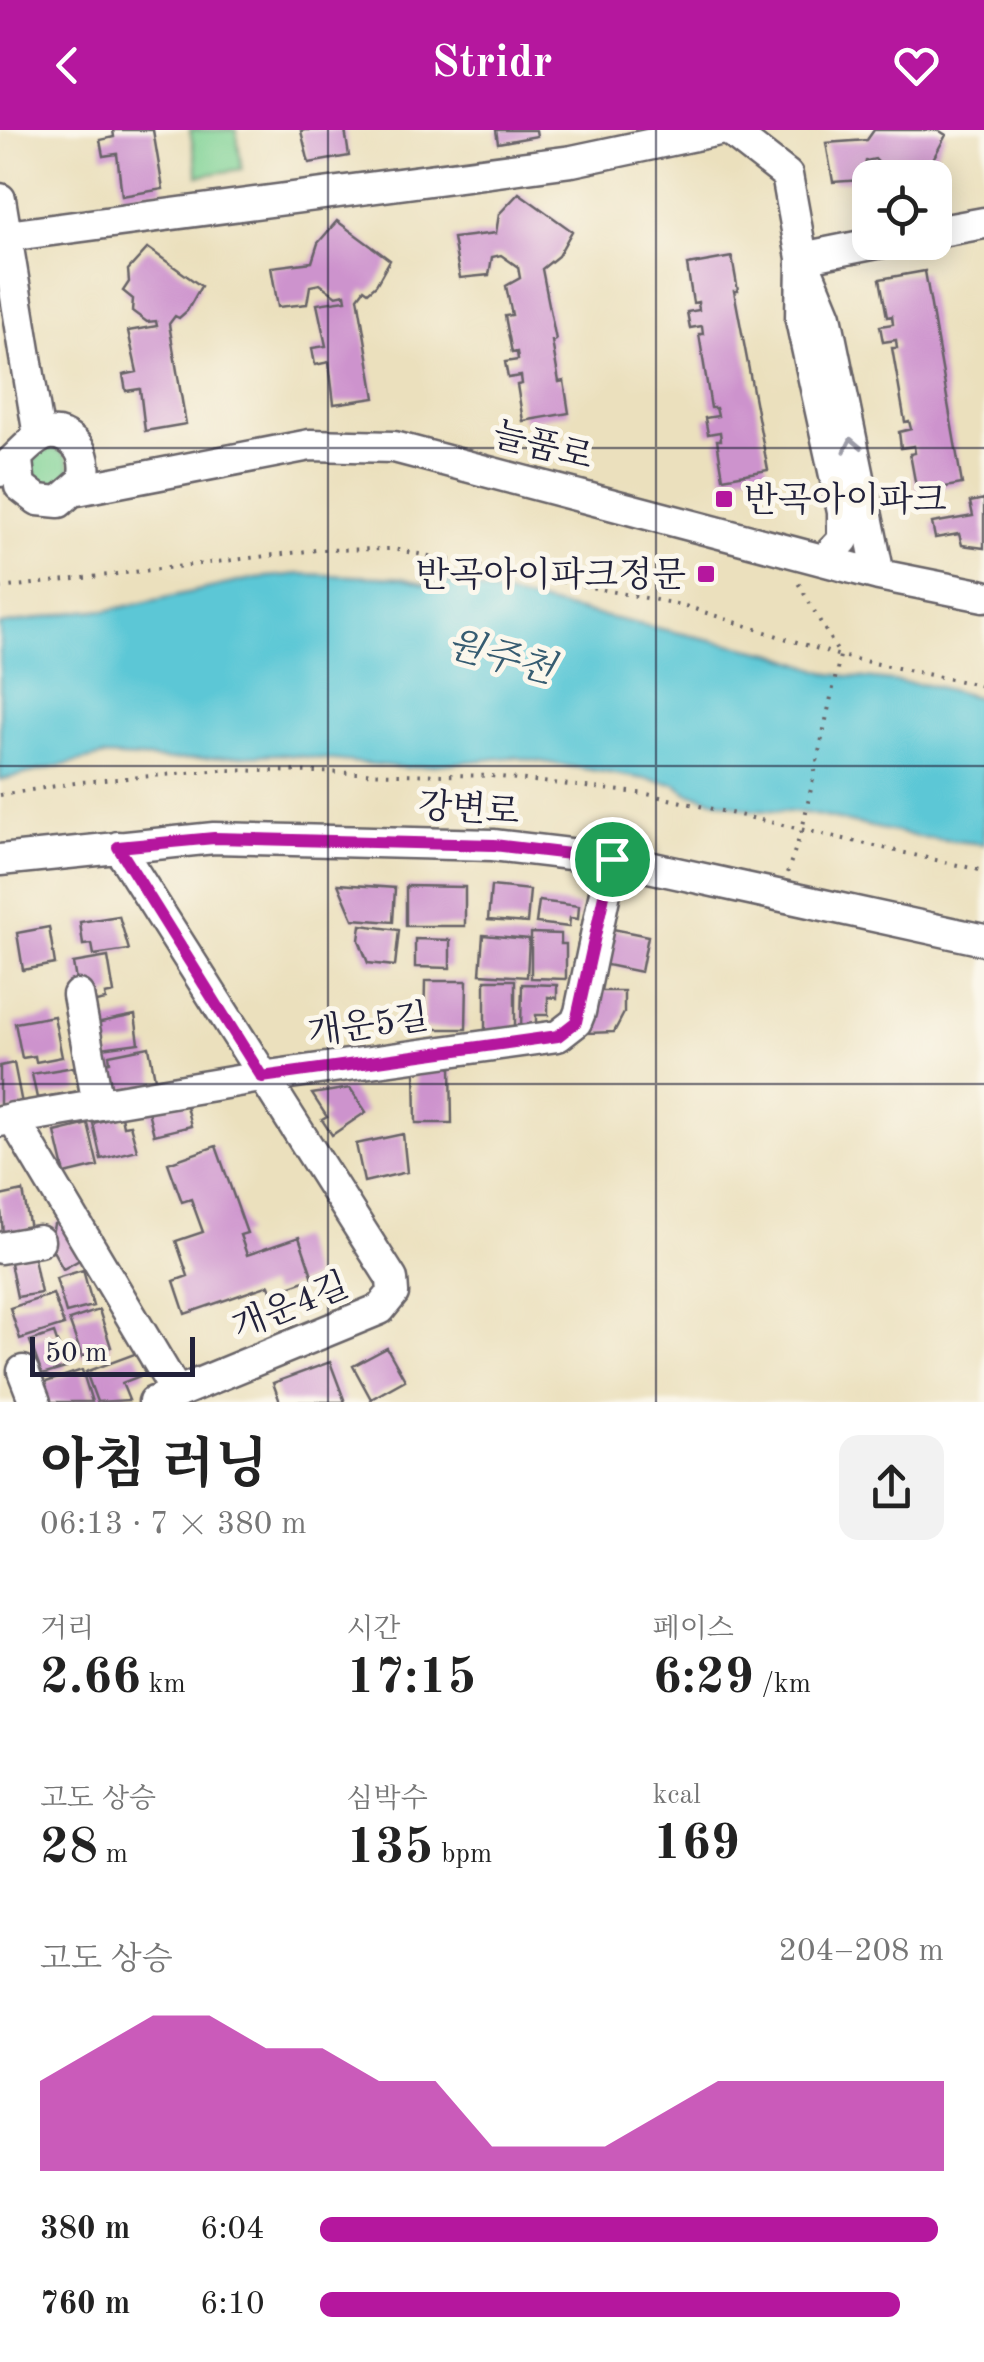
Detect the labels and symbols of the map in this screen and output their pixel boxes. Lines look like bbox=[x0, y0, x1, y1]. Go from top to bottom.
street label: 늘품로 bbox=[489, 417, 596, 477]
one-way arrow bbox=[843, 437, 864, 454]
place label: 반곡아이파크 bbox=[744, 481, 947, 519]
marker: 반곡아이파크 bbox=[713, 488, 735, 510]
place label: 반곡아이파크정문 bbox=[416, 556, 686, 594]
marker: 반곡아이파크정문 bbox=[695, 563, 717, 585]
water label: 원주천 bbox=[442, 622, 562, 692]
street label: 강변로 bbox=[417, 787, 521, 831]
pin bbox=[570, 817, 655, 902]
street label: 개운5길 bbox=[305, 998, 431, 1052]
street label: 개운4길 bbox=[227, 1266, 354, 1346]
scale bar bbox=[30, 1332, 195, 1376]

